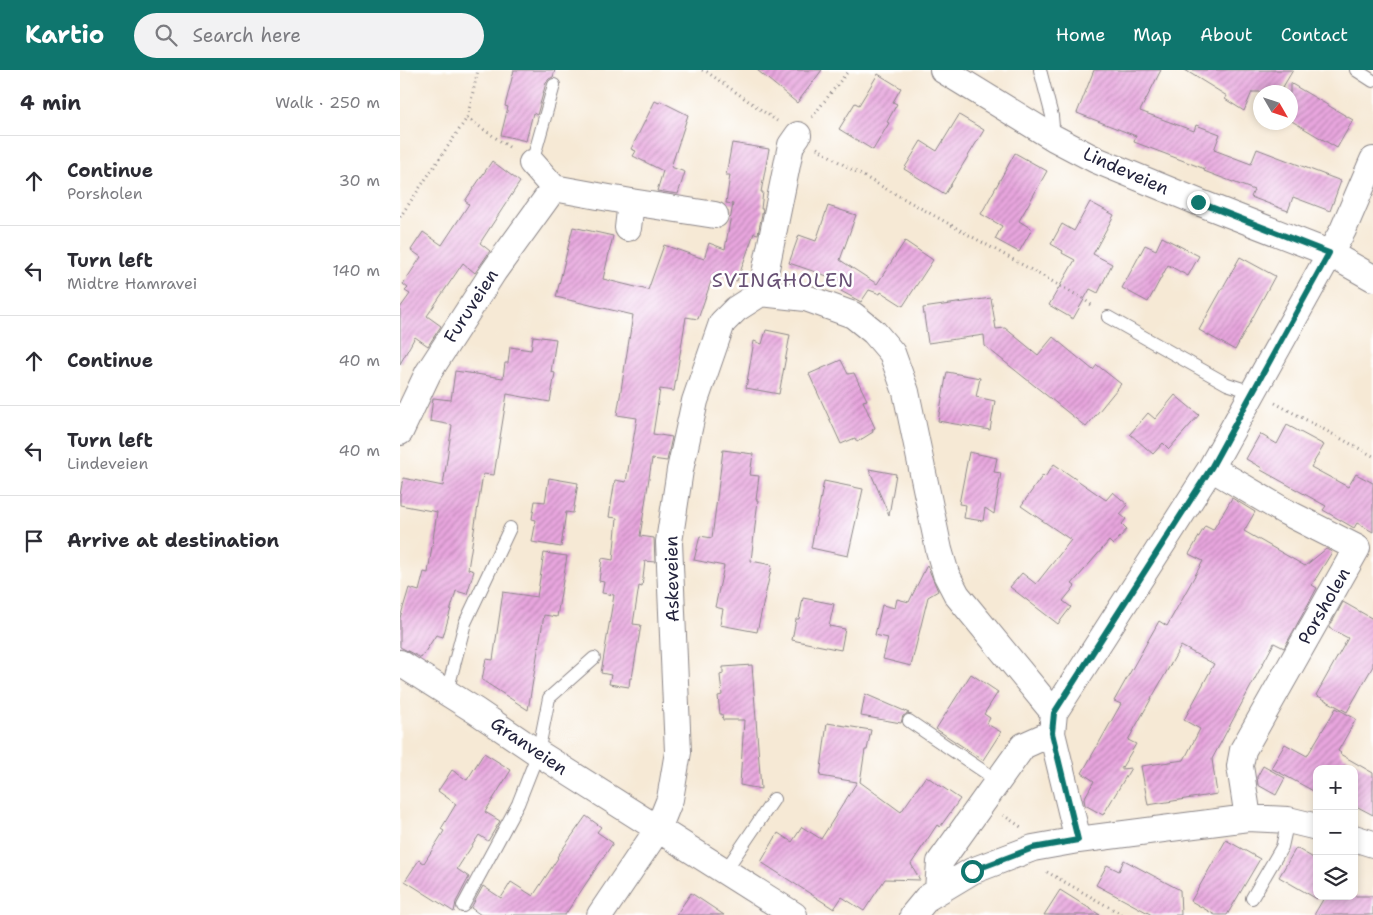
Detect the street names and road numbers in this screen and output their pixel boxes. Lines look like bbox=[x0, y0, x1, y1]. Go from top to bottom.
street label: Lindeveien bbox=[1079, 141, 1173, 201]
street label: Furuveien bbox=[438, 265, 504, 347]
street label: Askeveien bbox=[659, 536, 685, 622]
street label: Porsholen bbox=[1292, 563, 1356, 649]
street label: Granveien bbox=[486, 711, 572, 781]

